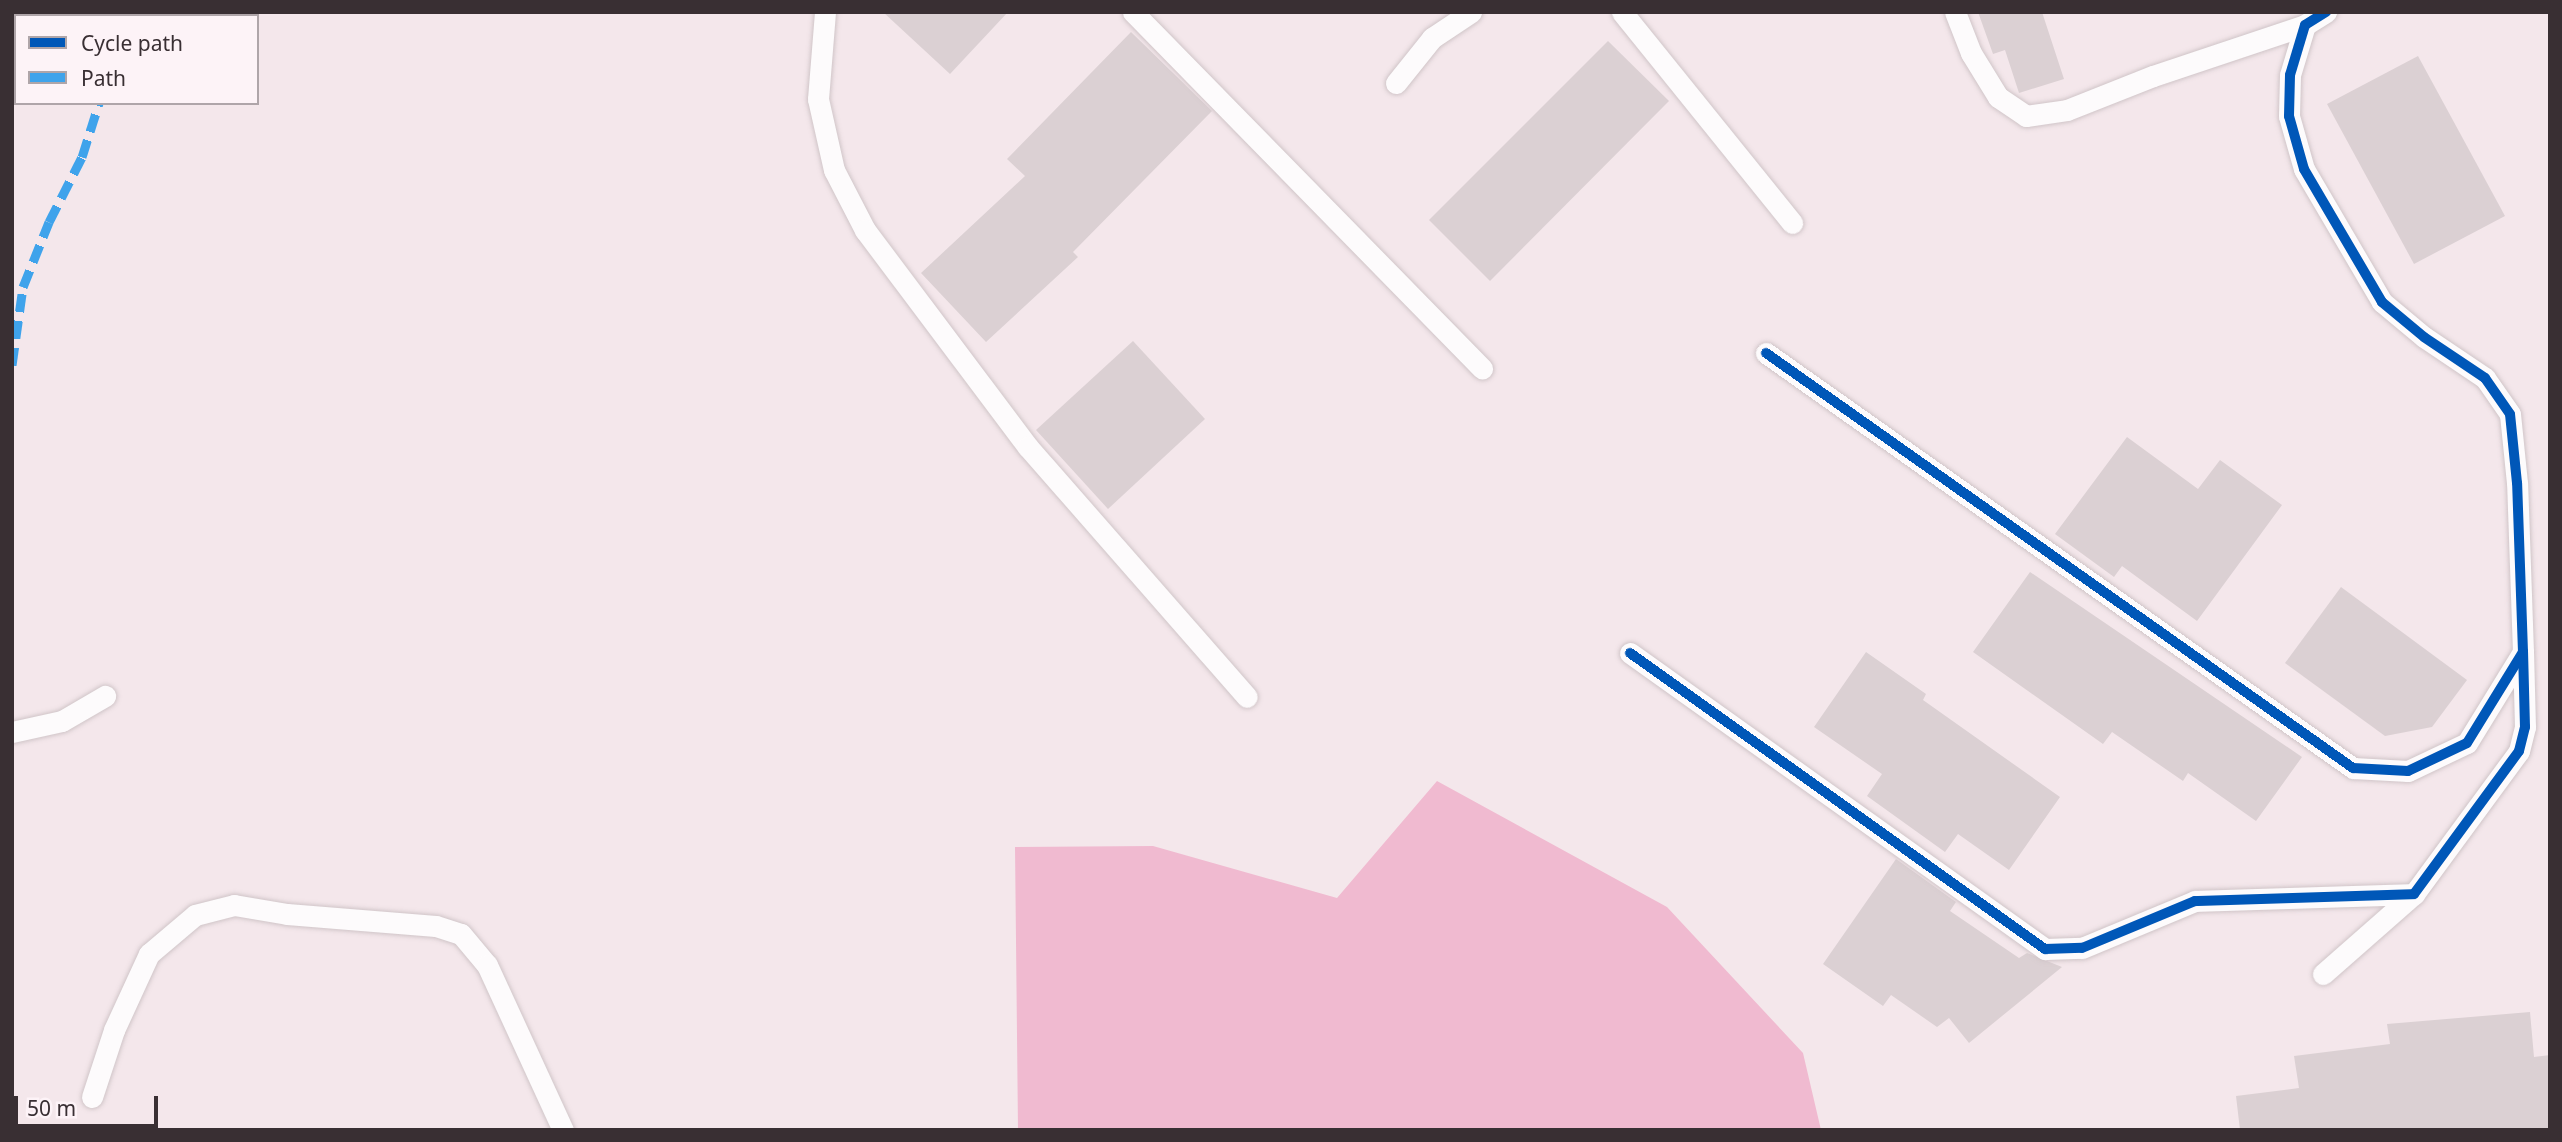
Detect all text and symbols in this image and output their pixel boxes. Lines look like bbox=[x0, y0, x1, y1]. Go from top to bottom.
legend bbox=[14, 14, 259, 105]
text: Cycle path bbox=[81, 29, 183, 57]
text: Path bbox=[81, 64, 126, 92]
scale bar bbox=[18, 1082, 161, 1126]
text: 50 m bbox=[27, 1094, 76, 1122]

